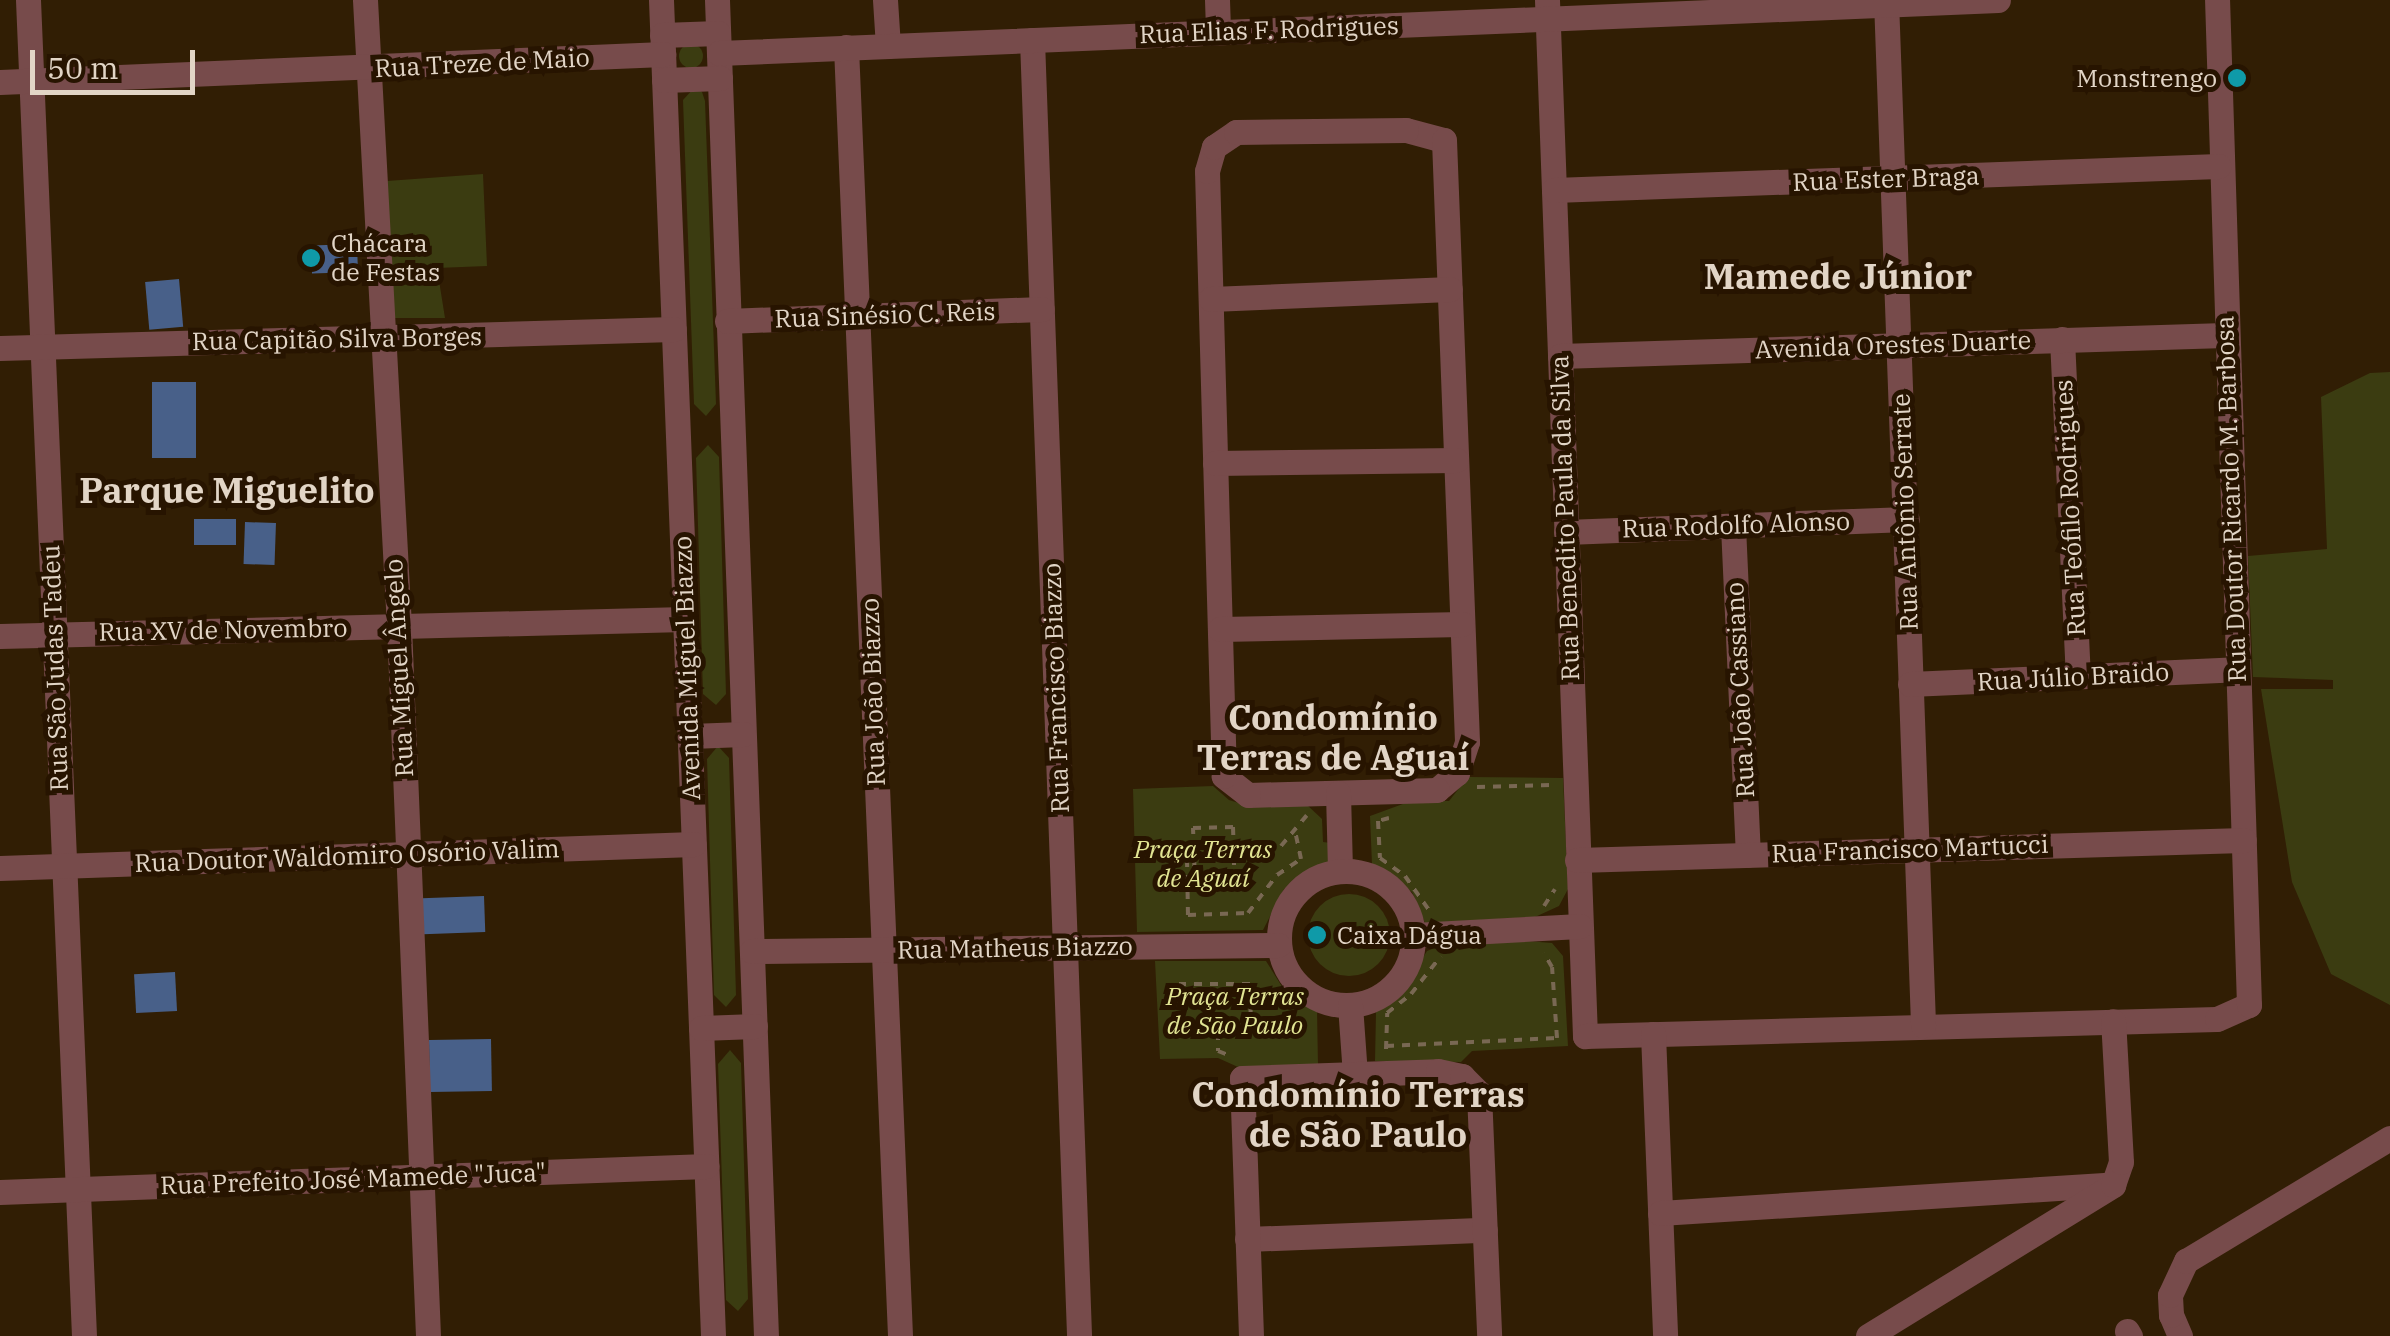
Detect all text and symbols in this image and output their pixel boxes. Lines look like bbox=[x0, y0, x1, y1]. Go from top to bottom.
street label: Rua Elias F. Rodrigues bbox=[1139, 10, 1399, 50]
scale bar bbox=[35, 30, 200, 92]
street label: Rua Treze de Maio bbox=[374, 42, 590, 84]
text: 50 m bbox=[47, 48, 119, 87]
place label: Monstrengo bbox=[2076, 63, 2217, 93]
marker: Monstrengo bbox=[2226, 67, 2248, 89]
street label: Rua Ester Braga bbox=[1792, 161, 1980, 197]
place label: Chácara de Festas bbox=[331, 229, 440, 288]
marker: Chácara de Festas bbox=[300, 247, 322, 269]
district label: Mamede Júnior bbox=[1704, 255, 1972, 297]
street label: Rua Sinésio C. Reis bbox=[774, 296, 996, 334]
street label: Rua Doutor Ricardo M. Barbosa bbox=[2210, 315, 2252, 683]
street label: Rua Capitão Silva Borges bbox=[192, 321, 482, 357]
street label: Avenida Orestes Duarte bbox=[1754, 325, 2032, 365]
street label: Rua Benedito Paula da Silva bbox=[1544, 355, 1586, 681]
street label: Rua Teófilo Rodrigues bbox=[2048, 379, 2092, 637]
street label: Rua Antônio Serrate bbox=[1886, 393, 1924, 631]
district label: Parque Miguelito bbox=[79, 469, 375, 511]
street label: Rua Rodolfo Alonso bbox=[1621, 506, 1851, 544]
street label: Avenida Miguel Biazzo bbox=[667, 535, 707, 801]
street label: Rua São Judas Tadeu bbox=[36, 544, 74, 792]
street label: Rua Miguel Ângelo bbox=[378, 558, 420, 778]
street label: Rua Francisco Biazzo bbox=[1037, 562, 1075, 814]
street label: Rua João Cassiano bbox=[1719, 581, 1761, 799]
street label: Rua João Biazzo bbox=[855, 597, 891, 787]
street label: Rua XV de Novembro bbox=[98, 613, 348, 647]
street label: Rua Júlio Braido bbox=[1976, 657, 2170, 697]
district label: Condomínio Terras de Aguaí bbox=[1197, 696, 1469, 778]
street label: Rua Francisco Martucci bbox=[1771, 829, 2049, 869]
street label: Rua Doutor Waldomiro Osório Valim bbox=[134, 834, 560, 878]
park label: Praça Terras de Aguaí bbox=[1134, 835, 1272, 894]
place label: Caixa Dágua bbox=[1337, 920, 1482, 950]
marker: Caixa Dágua bbox=[1306, 924, 1328, 946]
street label: Rua Matheus Biazzo bbox=[897, 931, 1133, 965]
park label: Praça Terras de São Paulo bbox=[1166, 982, 1304, 1041]
district label: Condomínio Terras de São Paulo bbox=[1191, 1073, 1525, 1155]
street label: Rua Prefeito José Mamede "Juca" bbox=[160, 1157, 546, 1201]

